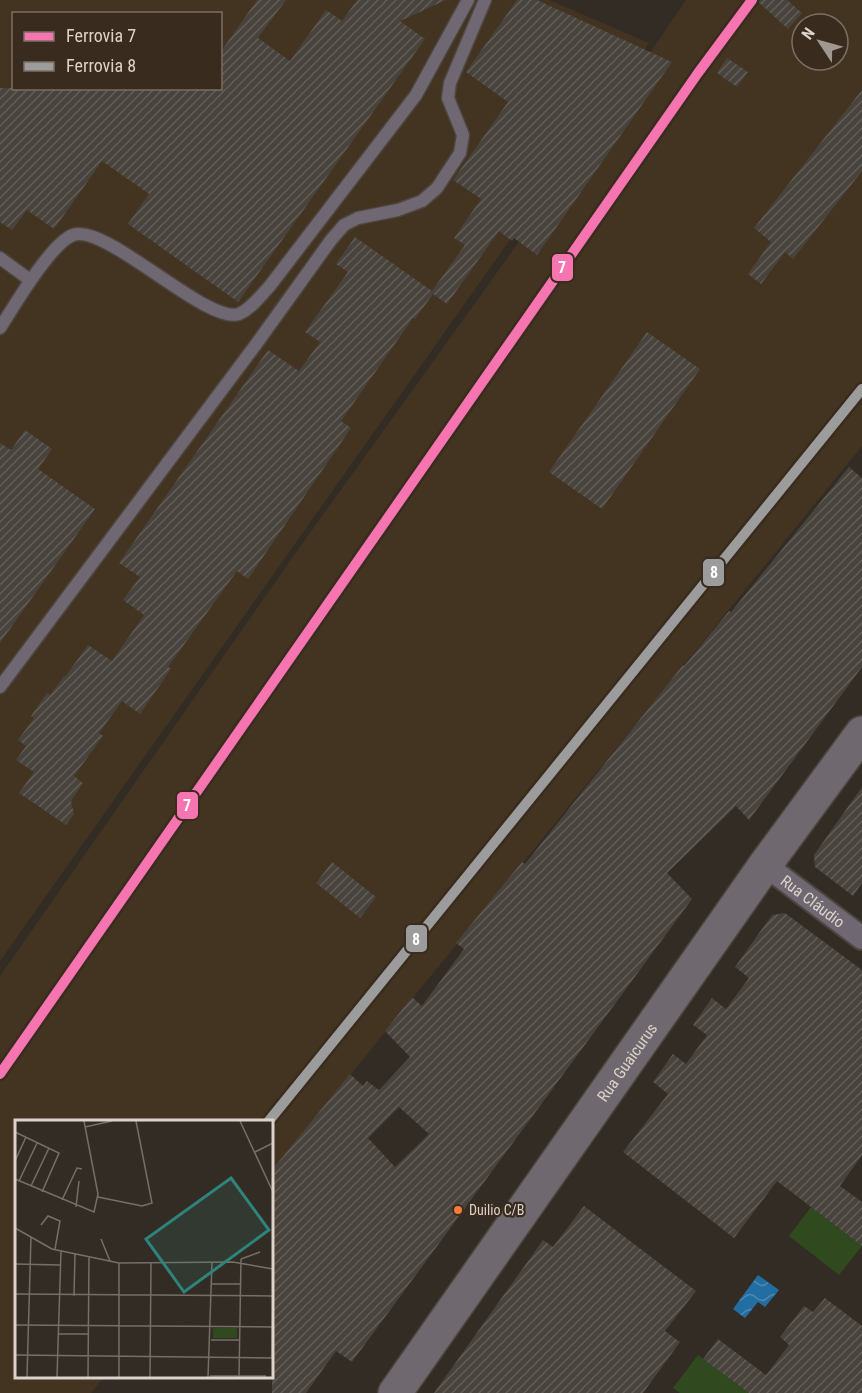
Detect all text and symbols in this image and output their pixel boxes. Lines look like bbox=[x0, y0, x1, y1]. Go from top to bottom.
legend bbox=[12, 12, 222, 90]
north arrow bbox=[790, 12, 850, 72]
text: N bbox=[798, 24, 819, 43]
text: Ferrovia 7 bbox=[66, 25, 136, 46]
text: Ferrovia 8 bbox=[66, 55, 136, 76]
line badge: 7 bbox=[551, 253, 574, 282]
text: 7 bbox=[558, 258, 566, 277]
line badge: 8 bbox=[702, 558, 725, 587]
text: 8 bbox=[710, 563, 718, 582]
line badge: 7 bbox=[176, 791, 199, 820]
text: 7 bbox=[183, 796, 191, 815]
street label: Rua Cláudio bbox=[777, 871, 849, 931]
line badge: 8 bbox=[405, 924, 428, 953]
text: 8 bbox=[412, 930, 420, 949]
street label: Rua Guaicurus bbox=[593, 1019, 661, 1105]
inset map bbox=[15, 1120, 273, 1378]
place label: Duilio C/B bbox=[469, 1202, 524, 1218]
marker: Duilio C/B bbox=[452, 1204, 464, 1216]

